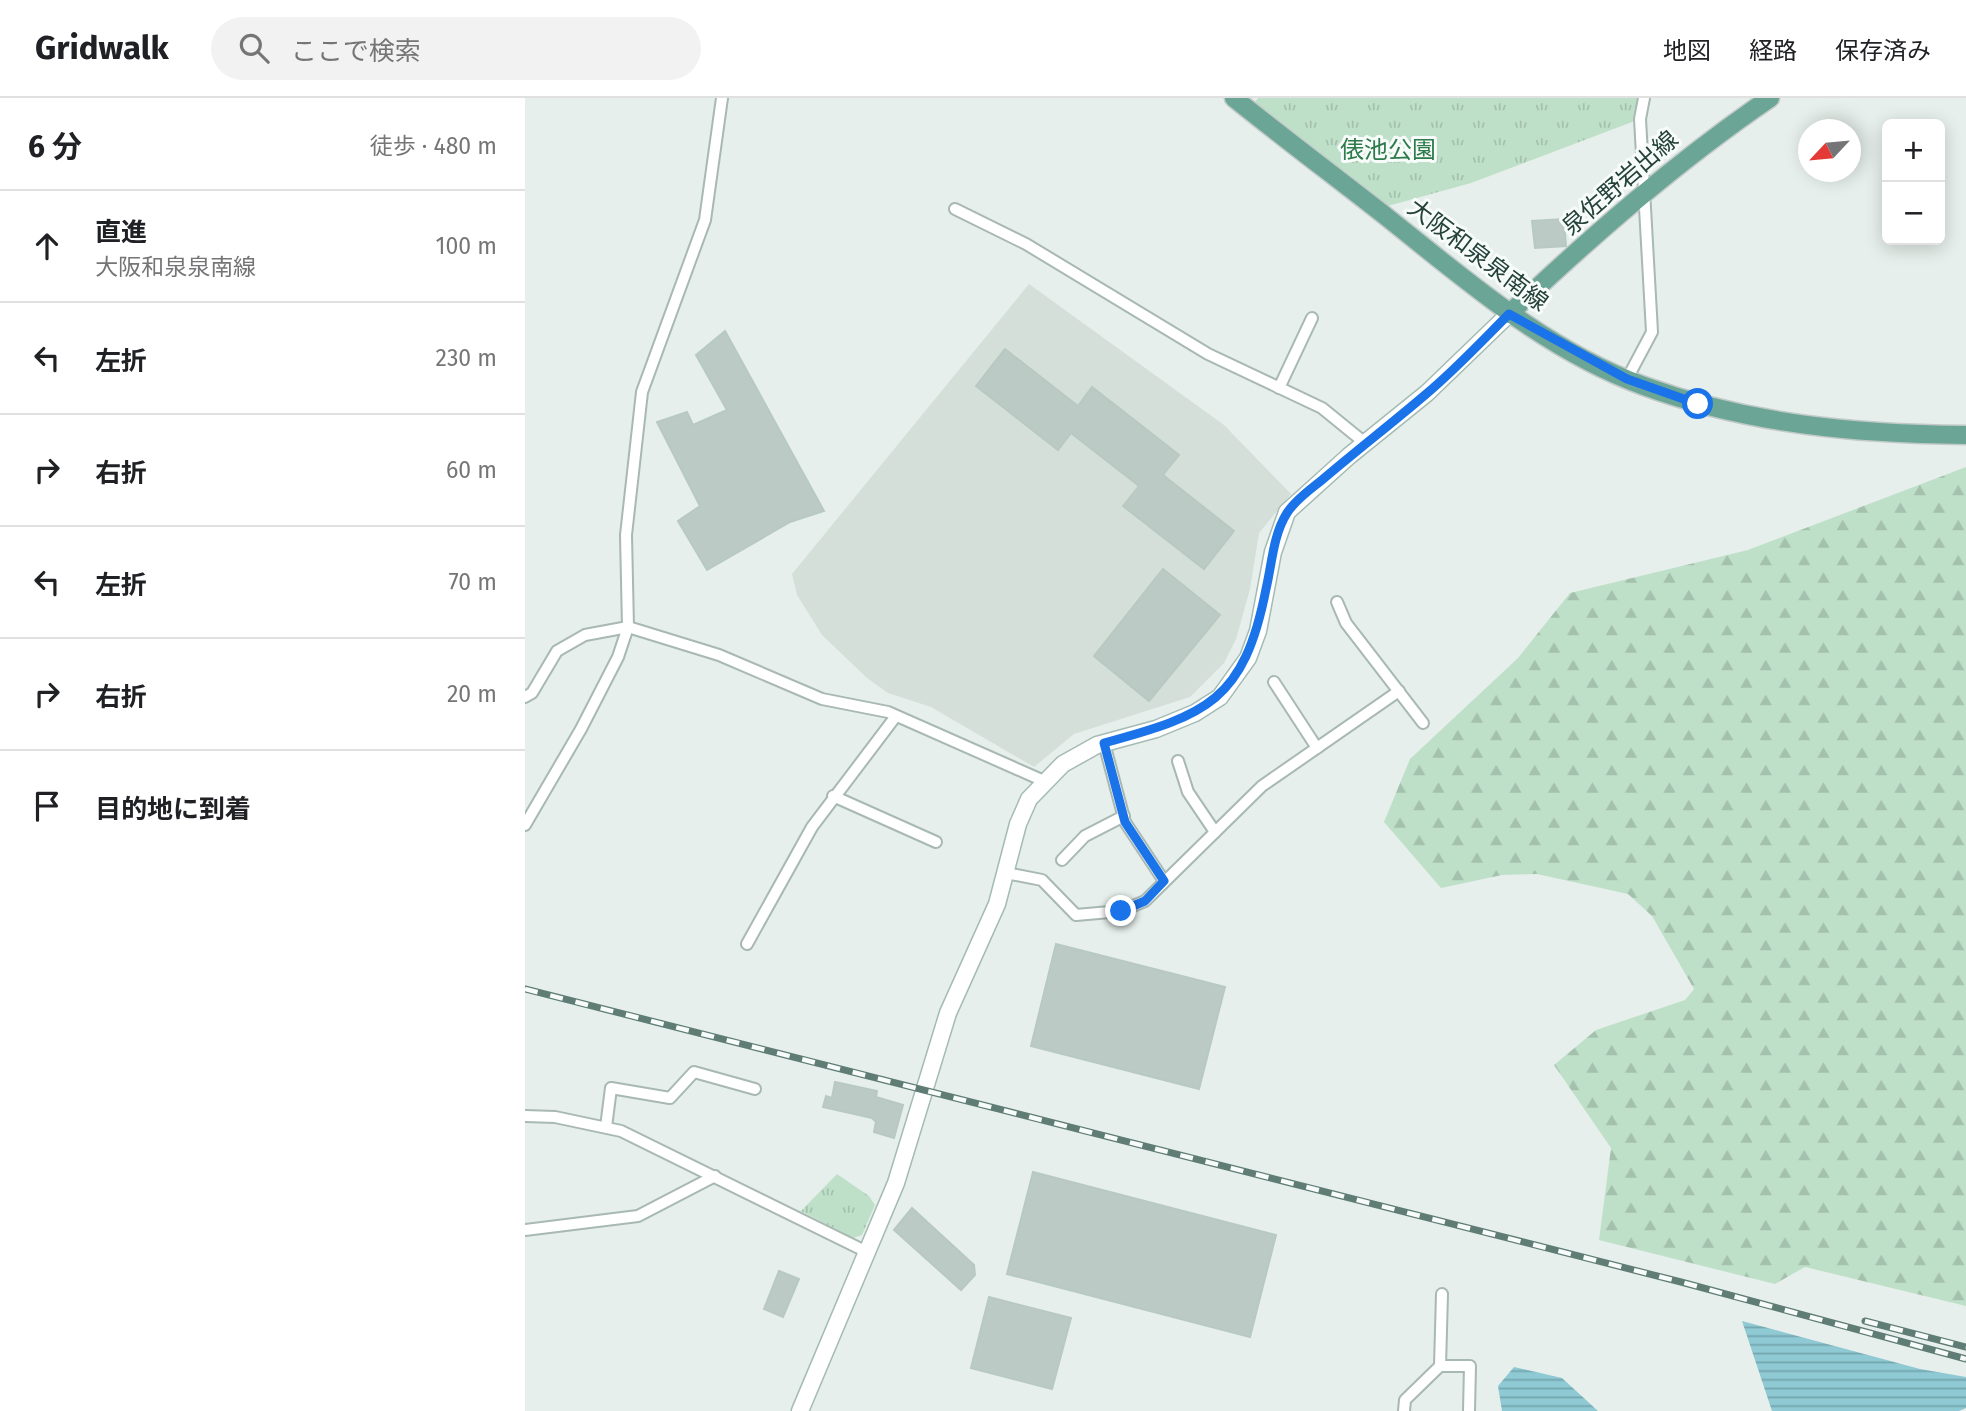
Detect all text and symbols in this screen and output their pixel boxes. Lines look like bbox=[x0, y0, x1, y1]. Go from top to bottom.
search box bbox=[211, 17, 701, 80]
text: Gridwalk bbox=[35, 28, 169, 68]
icon: search bbox=[235, 29, 273, 67]
text: ここで検索 bbox=[291, 36, 421, 67]
text: 地図 bbox=[1663, 37, 1711, 65]
text: 経路 bbox=[1749, 37, 1797, 65]
text: 保存済み bbox=[1835, 37, 1931, 65]
north arrow bbox=[1798, 119, 1861, 182]
map controls bbox=[1882, 119, 1945, 245]
button: + bbox=[1882, 119, 1945, 182]
street label: 泉佐野岩出線 bbox=[1556, 125, 1684, 241]
text: 6 分 bbox=[28, 129, 82, 165]
text: 徒歩 · 480 m bbox=[370, 132, 497, 160]
park label: 俵池公園 bbox=[1340, 136, 1436, 164]
button: − bbox=[1882, 182, 1945, 245]
street label: 大阪和泉泉南線 bbox=[1402, 193, 1554, 317]
text: 直進 bbox=[95, 217, 147, 248]
icon: ahead bbox=[28, 227, 66, 265]
text: 100 m bbox=[436, 232, 497, 260]
text: 大阪和泉泉南線 bbox=[95, 253, 256, 281]
icon: left bbox=[28, 339, 66, 377]
text: 230 m bbox=[436, 344, 497, 372]
text: 左折 bbox=[95, 346, 147, 377]
route start bbox=[1682, 388, 1713, 419]
icon: right bbox=[28, 451, 66, 489]
text: 60 m bbox=[446, 456, 497, 484]
text: 右折 bbox=[95, 458, 147, 489]
icon: left bbox=[28, 563, 66, 601]
text: 70 m bbox=[448, 568, 497, 596]
text: 左折 bbox=[95, 570, 147, 601]
icon: right bbox=[28, 675, 66, 713]
text: 20 m bbox=[447, 680, 497, 708]
text: 右折 bbox=[95, 682, 147, 713]
icon: arrive bbox=[28, 787, 66, 825]
text: 目的地に到着 bbox=[95, 794, 251, 825]
route end bbox=[1105, 895, 1136, 926]

